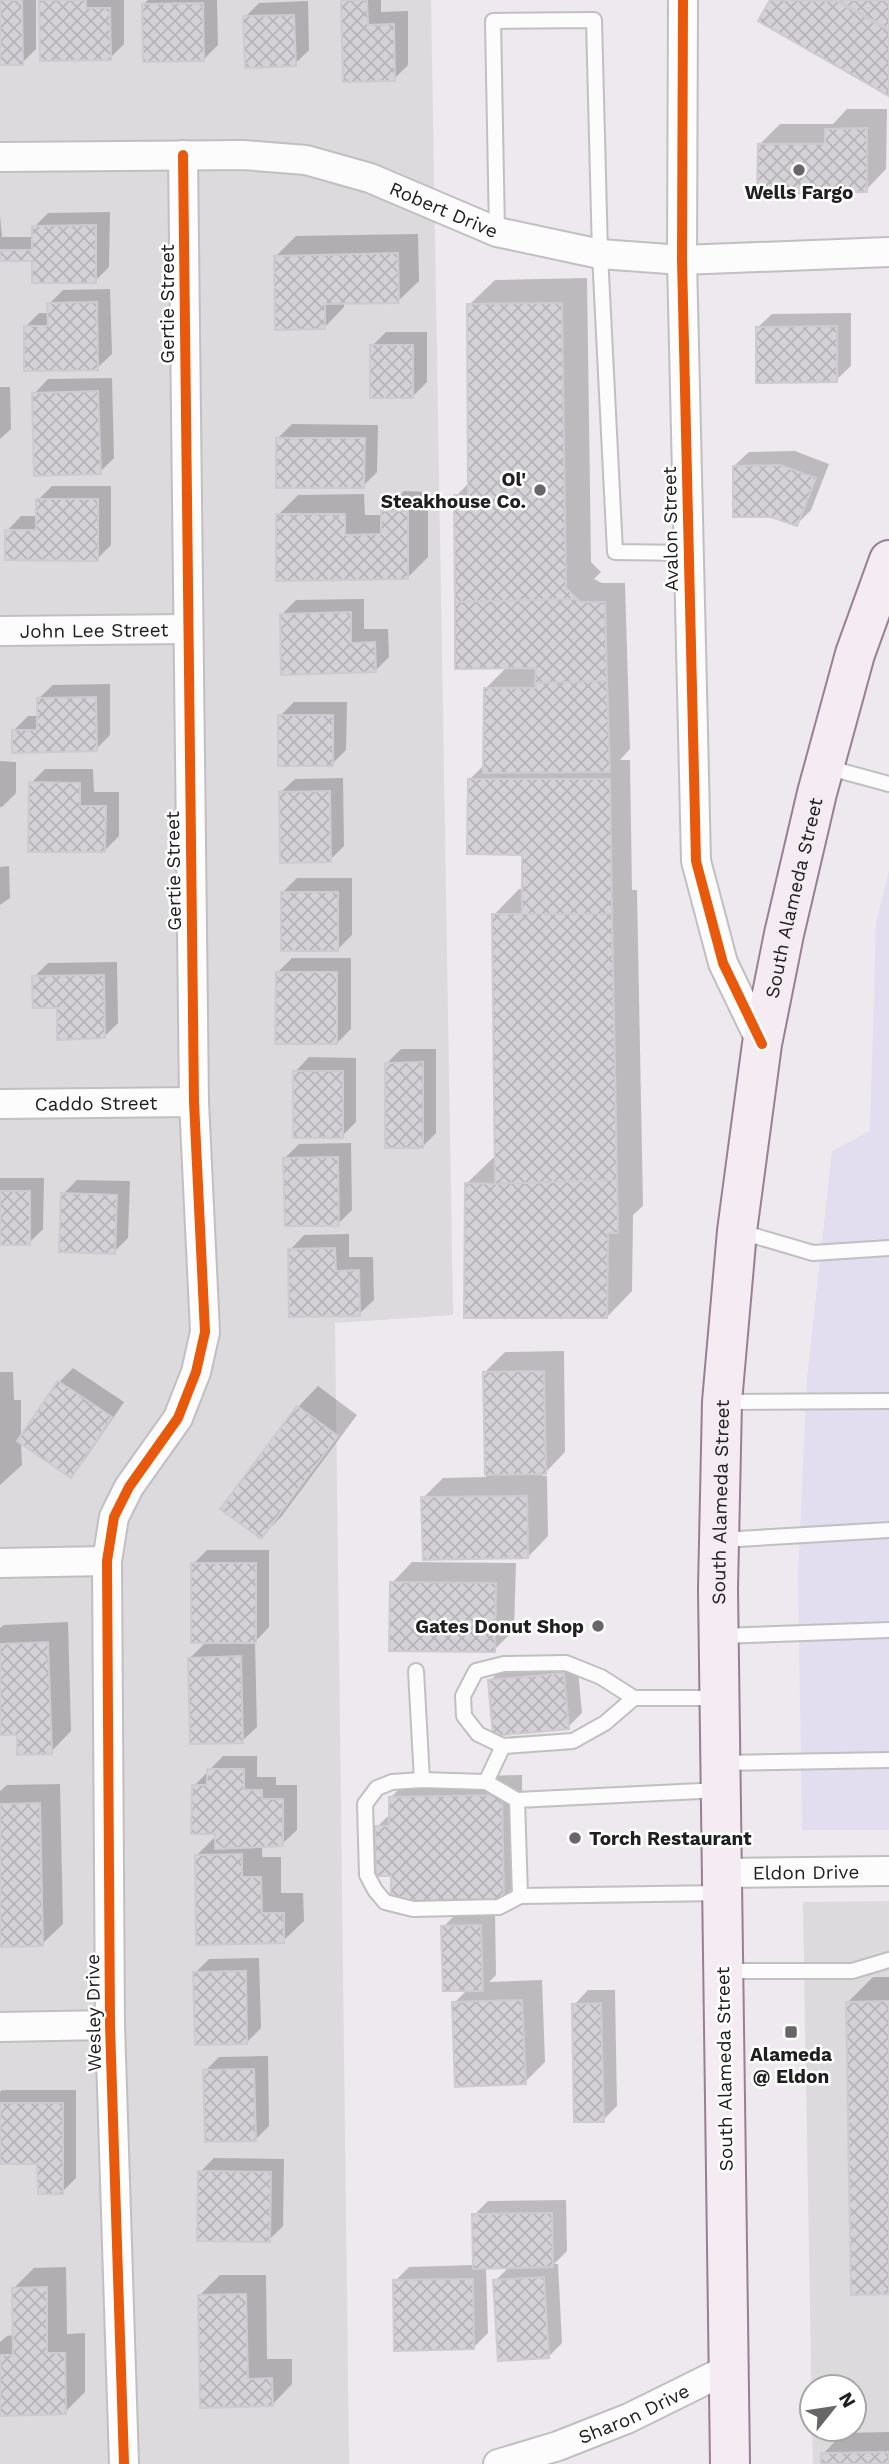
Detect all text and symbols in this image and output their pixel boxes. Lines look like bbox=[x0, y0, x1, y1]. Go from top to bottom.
marker: Wells Fargo bbox=[791, 162, 807, 178]
street label: Robert Drive bbox=[386, 177, 501, 243]
place label: Wells Fargo bbox=[745, 181, 853, 204]
street label: Gertie Street bbox=[156, 244, 179, 364]
street label: Avalon Street bbox=[658, 466, 683, 592]
place label: Ol' Steakhouse Co. bbox=[381, 468, 526, 513]
marker: Ol' Steakhouse Co. bbox=[532, 482, 548, 498]
street label: John Lee Street bbox=[19, 618, 169, 643]
street label: South Alameda Street bbox=[760, 795, 828, 1000]
street label: Gertie Street bbox=[161, 811, 186, 931]
street label: Caddo Street bbox=[34, 1091, 158, 1116]
street label: South Alameda Street bbox=[707, 1399, 734, 1605]
place label: Gates Donut Shop bbox=[415, 1615, 584, 1638]
marker: Gates Donut Shop bbox=[590, 1618, 606, 1634]
place label: Torch Restaurant bbox=[589, 1827, 752, 1850]
marker: Torch Restaurant bbox=[567, 1830, 583, 1846]
street label: Eldon Drive bbox=[752, 1860, 860, 1885]
street label: Wesley Drive bbox=[81, 1954, 106, 2072]
street label: South Alameda Street bbox=[711, 1966, 738, 2172]
marker: Alameda @ Eldon bbox=[783, 2024, 799, 2040]
place label: Alameda @ Eldon bbox=[750, 2043, 832, 2088]
north arrow bbox=[798, 2373, 868, 2443]
street label: Sharon Drive bbox=[575, 2379, 693, 2449]
text: N bbox=[834, 2388, 861, 2412]

